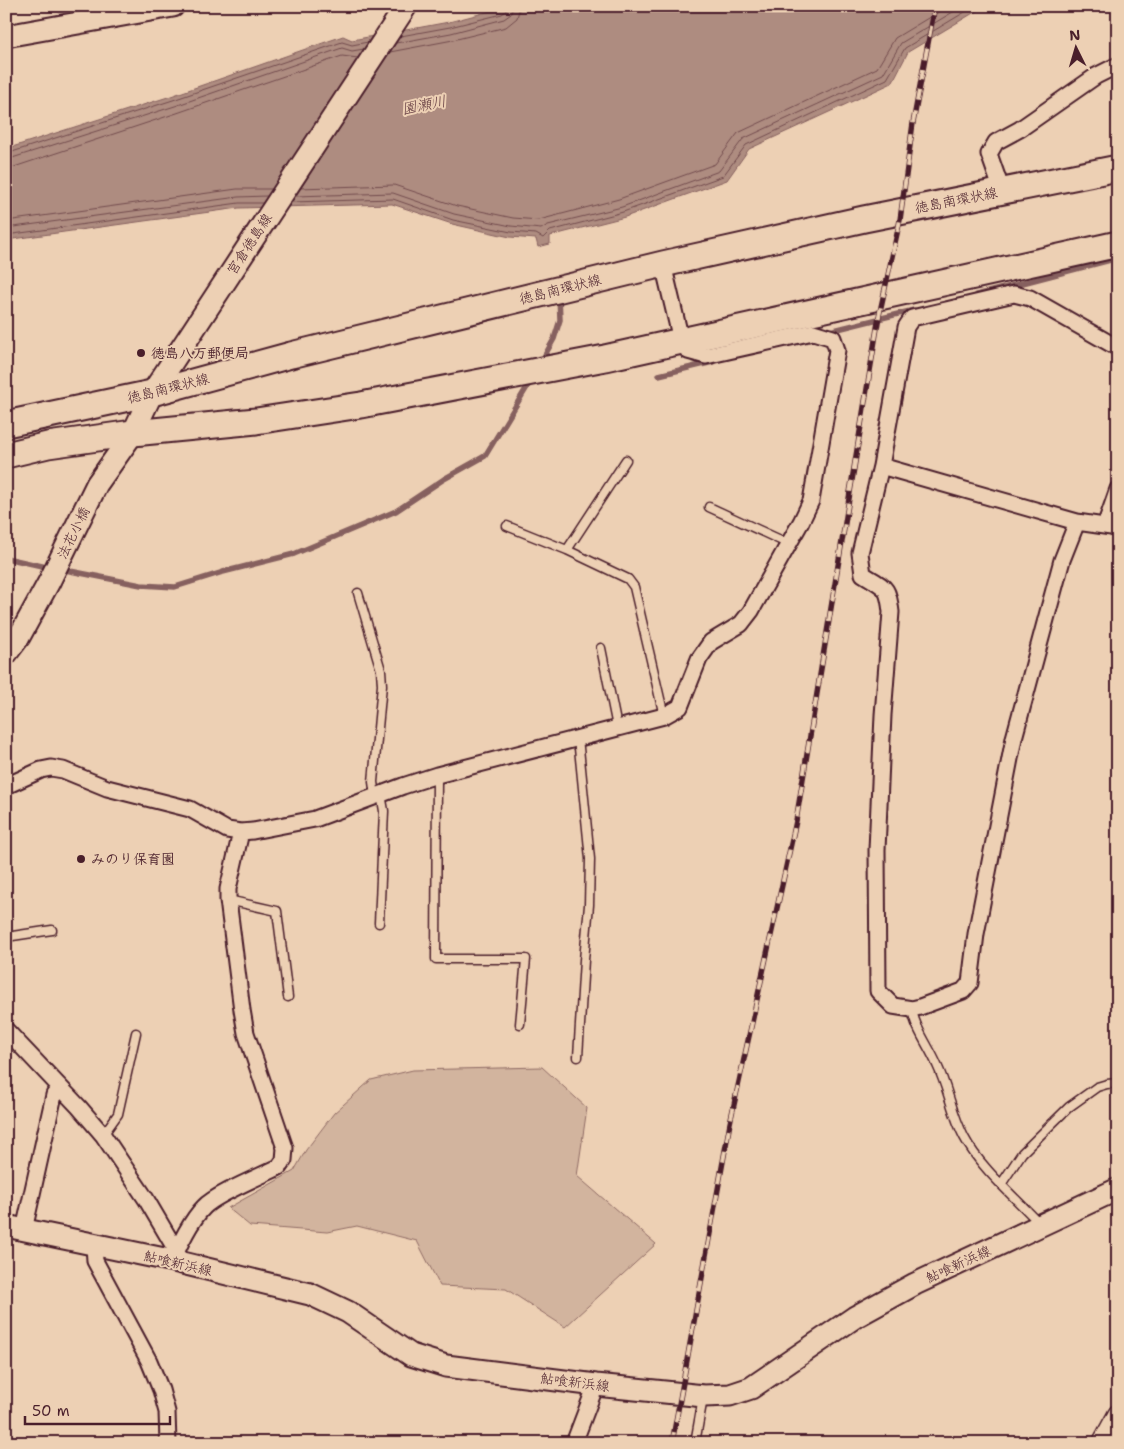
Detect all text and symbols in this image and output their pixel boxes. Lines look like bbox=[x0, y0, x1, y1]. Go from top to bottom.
north arrow bbox=[1052, 22, 1102, 72]
text: N bbox=[1069, 26, 1081, 44]
water label: 園瀬川 bbox=[400, 91, 448, 119]
street label: 徳島南環状線 bbox=[913, 183, 999, 217]
street label: 宮倉徳島線 bbox=[222, 210, 276, 278]
street label: 徳島南環状線 bbox=[517, 270, 603, 308]
place label: 徳島八万郵便局 bbox=[151, 344, 249, 362]
marker: 徳島八万郵便局 bbox=[135, 347, 147, 359]
street label: 徳島南環状線 bbox=[125, 369, 211, 407]
street label: 法花小橋 bbox=[53, 504, 93, 562]
place label: みのり保育園 bbox=[91, 850, 175, 868]
marker: みのり保育園 bbox=[75, 853, 87, 865]
street label: 鮎喰新浜線 bbox=[922, 1241, 994, 1287]
street label: 鮎喰新浜線 bbox=[142, 1246, 214, 1280]
street label: 鮎喰新浜線 bbox=[539, 1369, 611, 1395]
scale bar bbox=[25, 1394, 170, 1426]
text: 50 m bbox=[32, 1401, 70, 1421]

